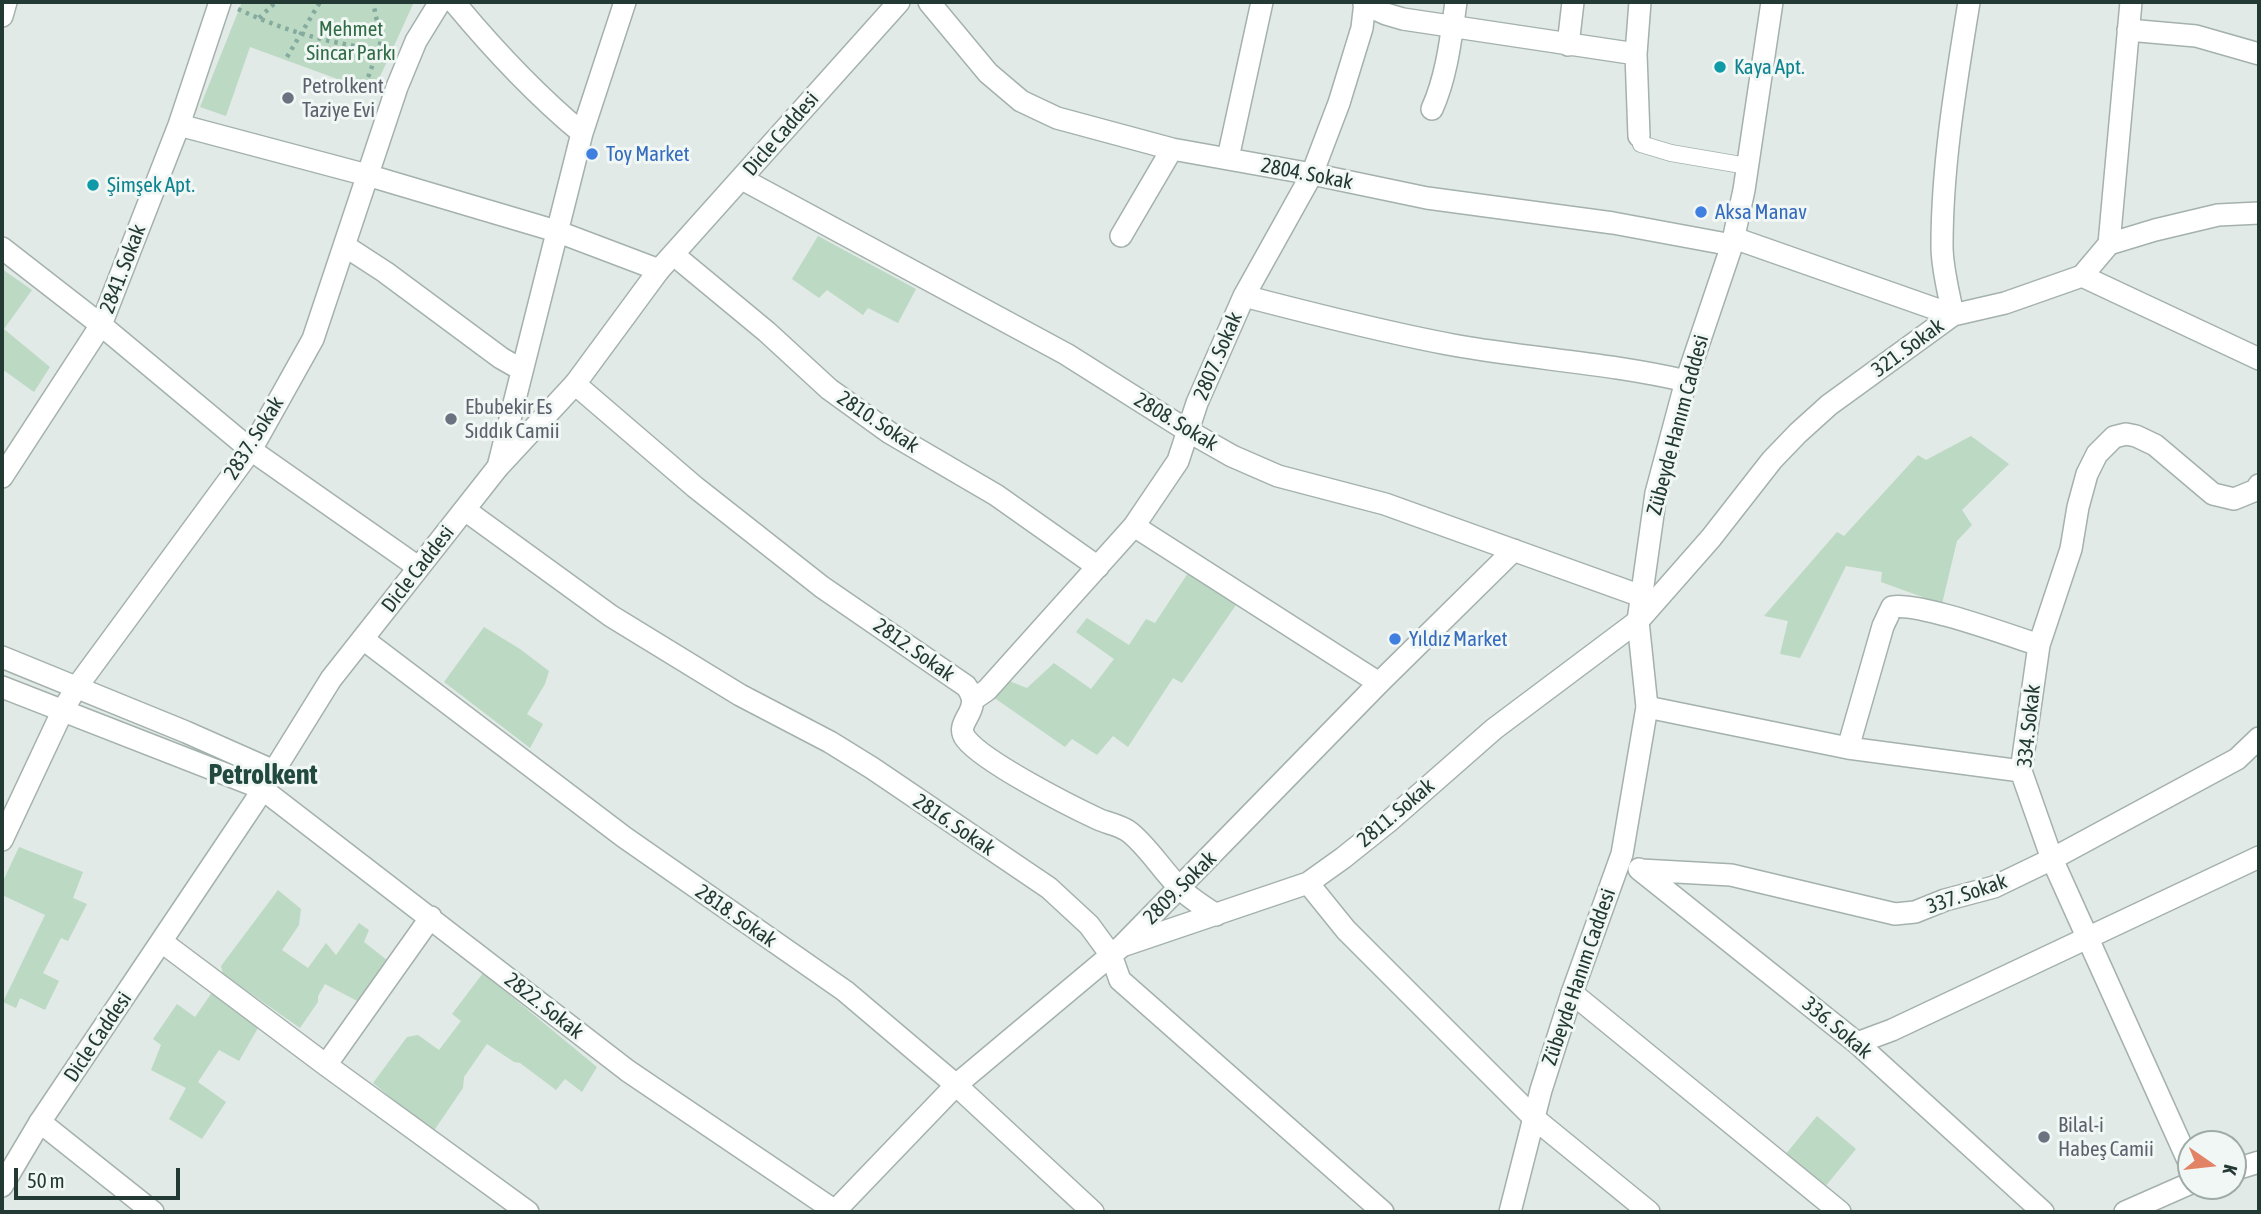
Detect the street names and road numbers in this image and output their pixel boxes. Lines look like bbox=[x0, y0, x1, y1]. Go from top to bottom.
street label: Dicle Caddesi bbox=[738, 87, 824, 181]
street label: 2804. Sokak bbox=[1259, 153, 1355, 195]
street label: 2841. Sokak bbox=[95, 221, 151, 317]
street label: 2807. Sokak bbox=[1188, 308, 1248, 404]
street label: 321. Sokak bbox=[1867, 313, 1949, 383]
street label: Zübeyde Hanım Caddesi bbox=[1642, 332, 1714, 518]
street label: 2810. Sokak bbox=[832, 386, 924, 458]
street label: 2808. Sokak bbox=[1130, 387, 1222, 457]
street label: 2837. Sokak bbox=[219, 392, 289, 484]
street label: Dicle Caddesi bbox=[376, 521, 460, 617]
street label: 2812. Sokak bbox=[869, 613, 959, 687]
street label: 334. Sokak bbox=[2012, 683, 2046, 769]
street label: 2811. Sokak bbox=[1352, 773, 1440, 853]
street label: 2816. Sokak bbox=[908, 789, 1000, 861]
street label: 2809. Sokak bbox=[1138, 846, 1222, 930]
street label: 337. Sokak bbox=[1924, 869, 2010, 919]
street label: 2818. Sokak bbox=[691, 879, 781, 953]
street label: Zübeyde Hanım Caddesi bbox=[1537, 885, 1621, 1069]
street label: 2822. Sokak bbox=[500, 967, 588, 1045]
street label: Dicle Caddesi bbox=[59, 987, 137, 1087]
street label: 336. Sokak bbox=[1797, 992, 1877, 1064]

